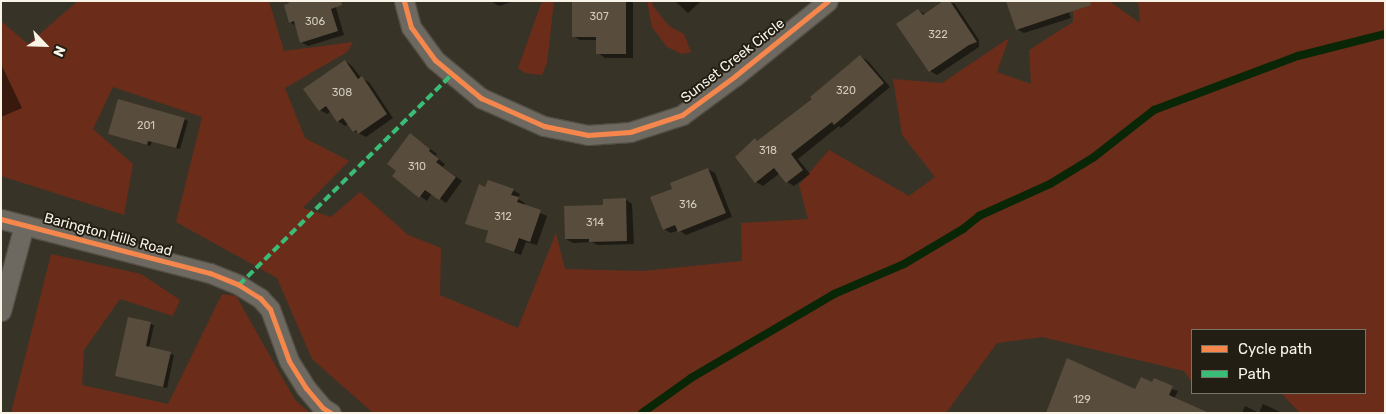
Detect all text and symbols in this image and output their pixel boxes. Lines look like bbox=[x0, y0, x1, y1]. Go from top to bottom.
house number: 307 bbox=[589, 10, 609, 24]
house number: 306 bbox=[305, 15, 325, 29]
street label: Sunset Creek Circle bbox=[678, 15, 788, 107]
north arrow bbox=[20, 20, 70, 70]
house number: 322 bbox=[928, 28, 948, 42]
text: N bbox=[49, 43, 69, 59]
house number: 320 bbox=[836, 84, 856, 98]
house number: 308 bbox=[332, 86, 352, 100]
house number: 201 bbox=[137, 119, 155, 133]
house number: 318 bbox=[759, 144, 777, 158]
house number: 310 bbox=[408, 160, 426, 174]
house number: 316 bbox=[679, 198, 697, 212]
street label: Barington Hills Road bbox=[42, 210, 174, 260]
house number: 312 bbox=[494, 210, 512, 224]
house number: 314 bbox=[586, 216, 604, 230]
legend bbox=[1191, 329, 1366, 394]
text: Cycle path bbox=[1238, 340, 1312, 358]
text: Path bbox=[1238, 365, 1271, 383]
house number: 129 bbox=[1073, 393, 1091, 407]

